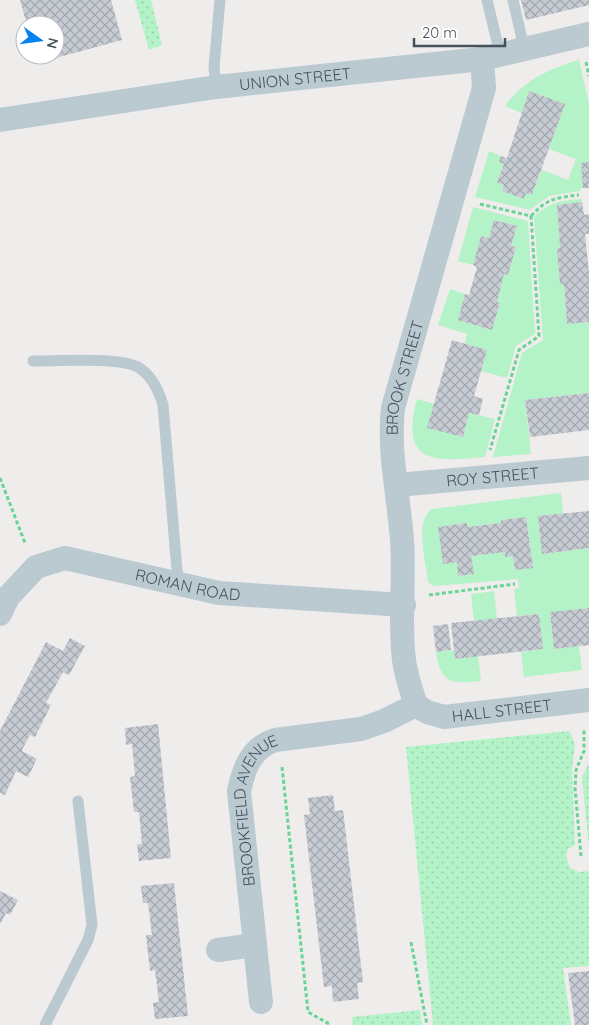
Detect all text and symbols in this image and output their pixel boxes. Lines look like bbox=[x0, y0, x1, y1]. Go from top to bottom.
north arrow bbox=[15, 15, 65, 65]
scale bar bbox=[414, 15, 505, 47]
text: 20 m bbox=[422, 23, 457, 42]
text: N bbox=[43, 36, 63, 50]
street label: UNION STREET bbox=[238, 63, 352, 95]
street label: BROOK STREET bbox=[382, 318, 428, 435]
street label: ROY STREET bbox=[445, 462, 540, 491]
street label: ROMAN ROAD bbox=[133, 564, 241, 604]
street label: HALL STREET bbox=[451, 694, 553, 726]
street label: BROOKFIELD AVENUE bbox=[229, 730, 280, 888]

